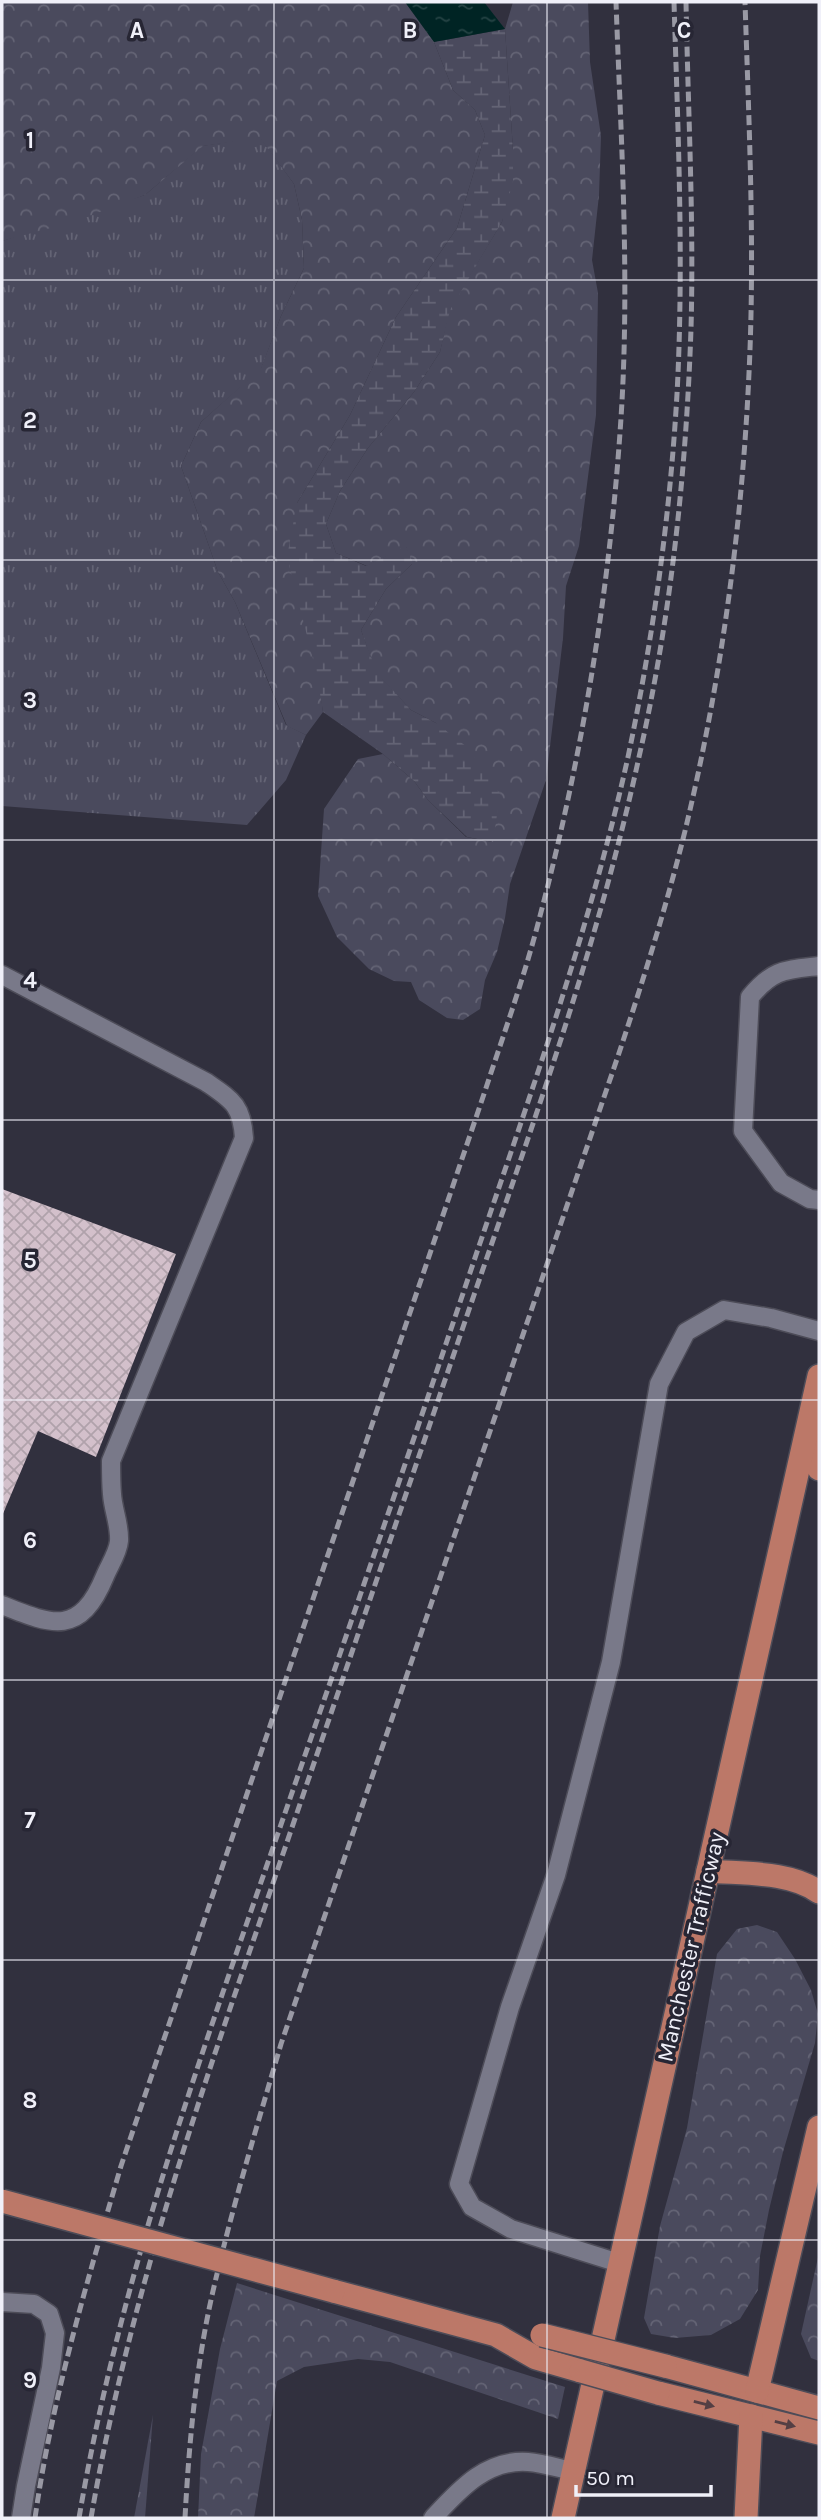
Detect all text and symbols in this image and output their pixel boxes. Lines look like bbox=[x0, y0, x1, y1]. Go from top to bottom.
text: A bbox=[130, 17, 144, 44]
text: B bbox=[403, 17, 417, 44]
text: C bbox=[677, 17, 691, 44]
text: 1 bbox=[26, 127, 34, 154]
text: 2 bbox=[23, 407, 37, 434]
text: 3 bbox=[23, 687, 37, 714]
text: 4 bbox=[23, 967, 37, 994]
text: 5 bbox=[23, 1247, 37, 1274]
text: 6 bbox=[23, 1527, 37, 1554]
text: 7 bbox=[24, 1807, 36, 1834]
street label: Manchester Trafficway bbox=[651, 1829, 731, 2065]
text: 8 bbox=[23, 2087, 37, 2114]
text: 9 bbox=[23, 2367, 37, 2394]
one-way arrow bbox=[693, 2399, 715, 2410]
one-way arrow bbox=[774, 2419, 796, 2430]
scale bar bbox=[576, 2454, 711, 2498]
text: 50 m bbox=[586, 2466, 635, 2490]

